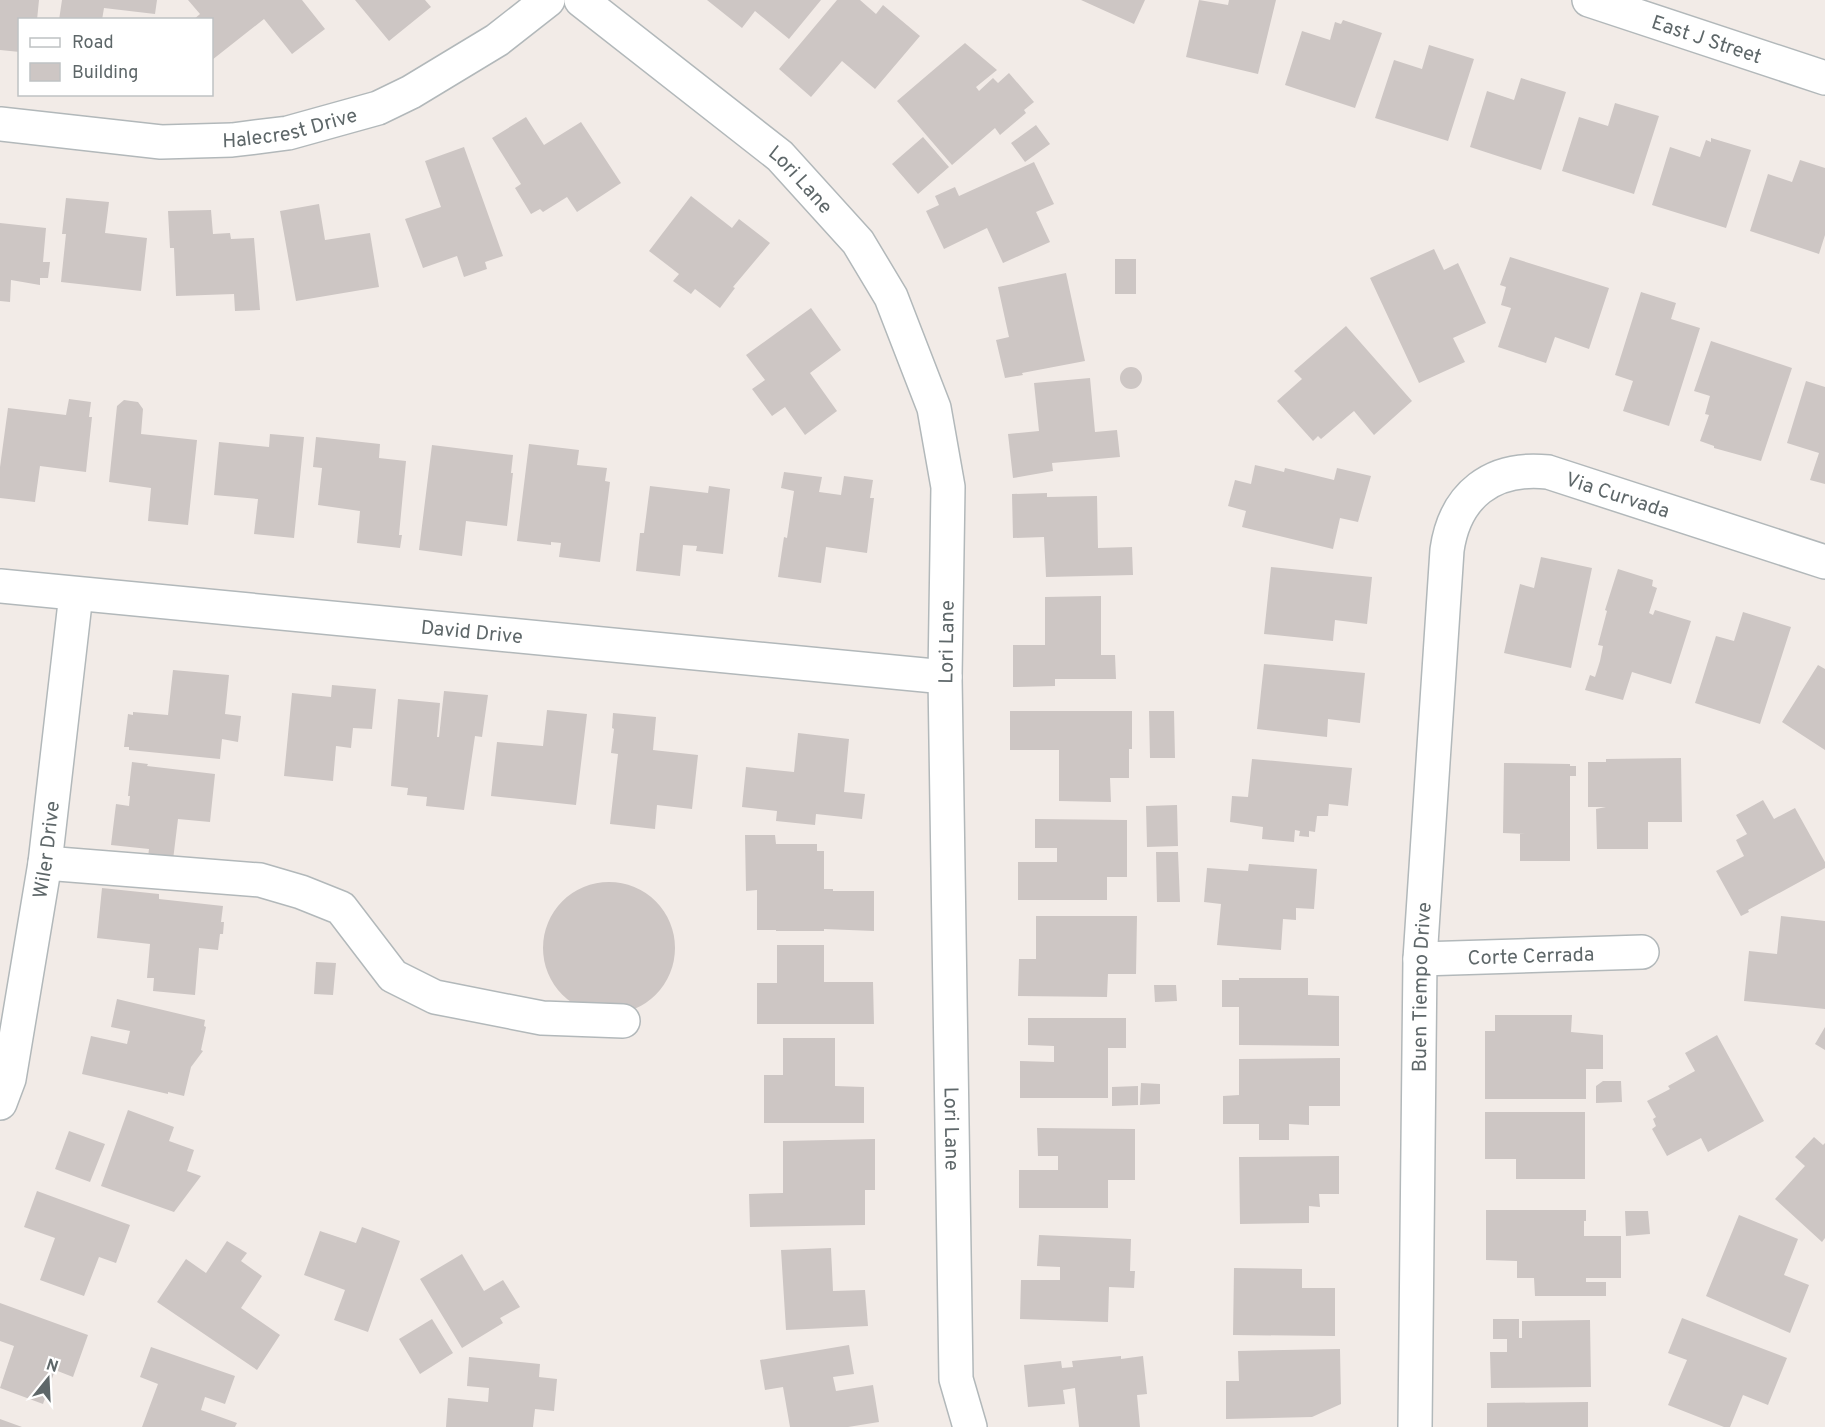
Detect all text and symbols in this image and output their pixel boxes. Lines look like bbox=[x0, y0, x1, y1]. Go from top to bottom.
street label: East J Street bbox=[1648, 10, 1765, 71]
legend bbox=[18, 18, 213, 96]
text: Road bbox=[72, 32, 114, 55]
text: Building bbox=[72, 62, 138, 85]
street label: Halecrest Drive bbox=[222, 103, 360, 155]
street label: Lori Lane bbox=[762, 141, 837, 220]
street label: Via Curvada bbox=[1562, 468, 1673, 526]
street label: Lori Lane bbox=[934, 600, 962, 684]
street label: David Drive bbox=[419, 616, 524, 651]
street label: Wiler Drive bbox=[28, 800, 67, 901]
street label: Buen Tiempo Drive bbox=[1408, 901, 1439, 1072]
street label: Corte Cerrada bbox=[1467, 943, 1595, 972]
street label: Lori Lane bbox=[936, 1086, 964, 1171]
north arrow bbox=[18, 1349, 78, 1409]
text: N bbox=[43, 1355, 61, 1378]

